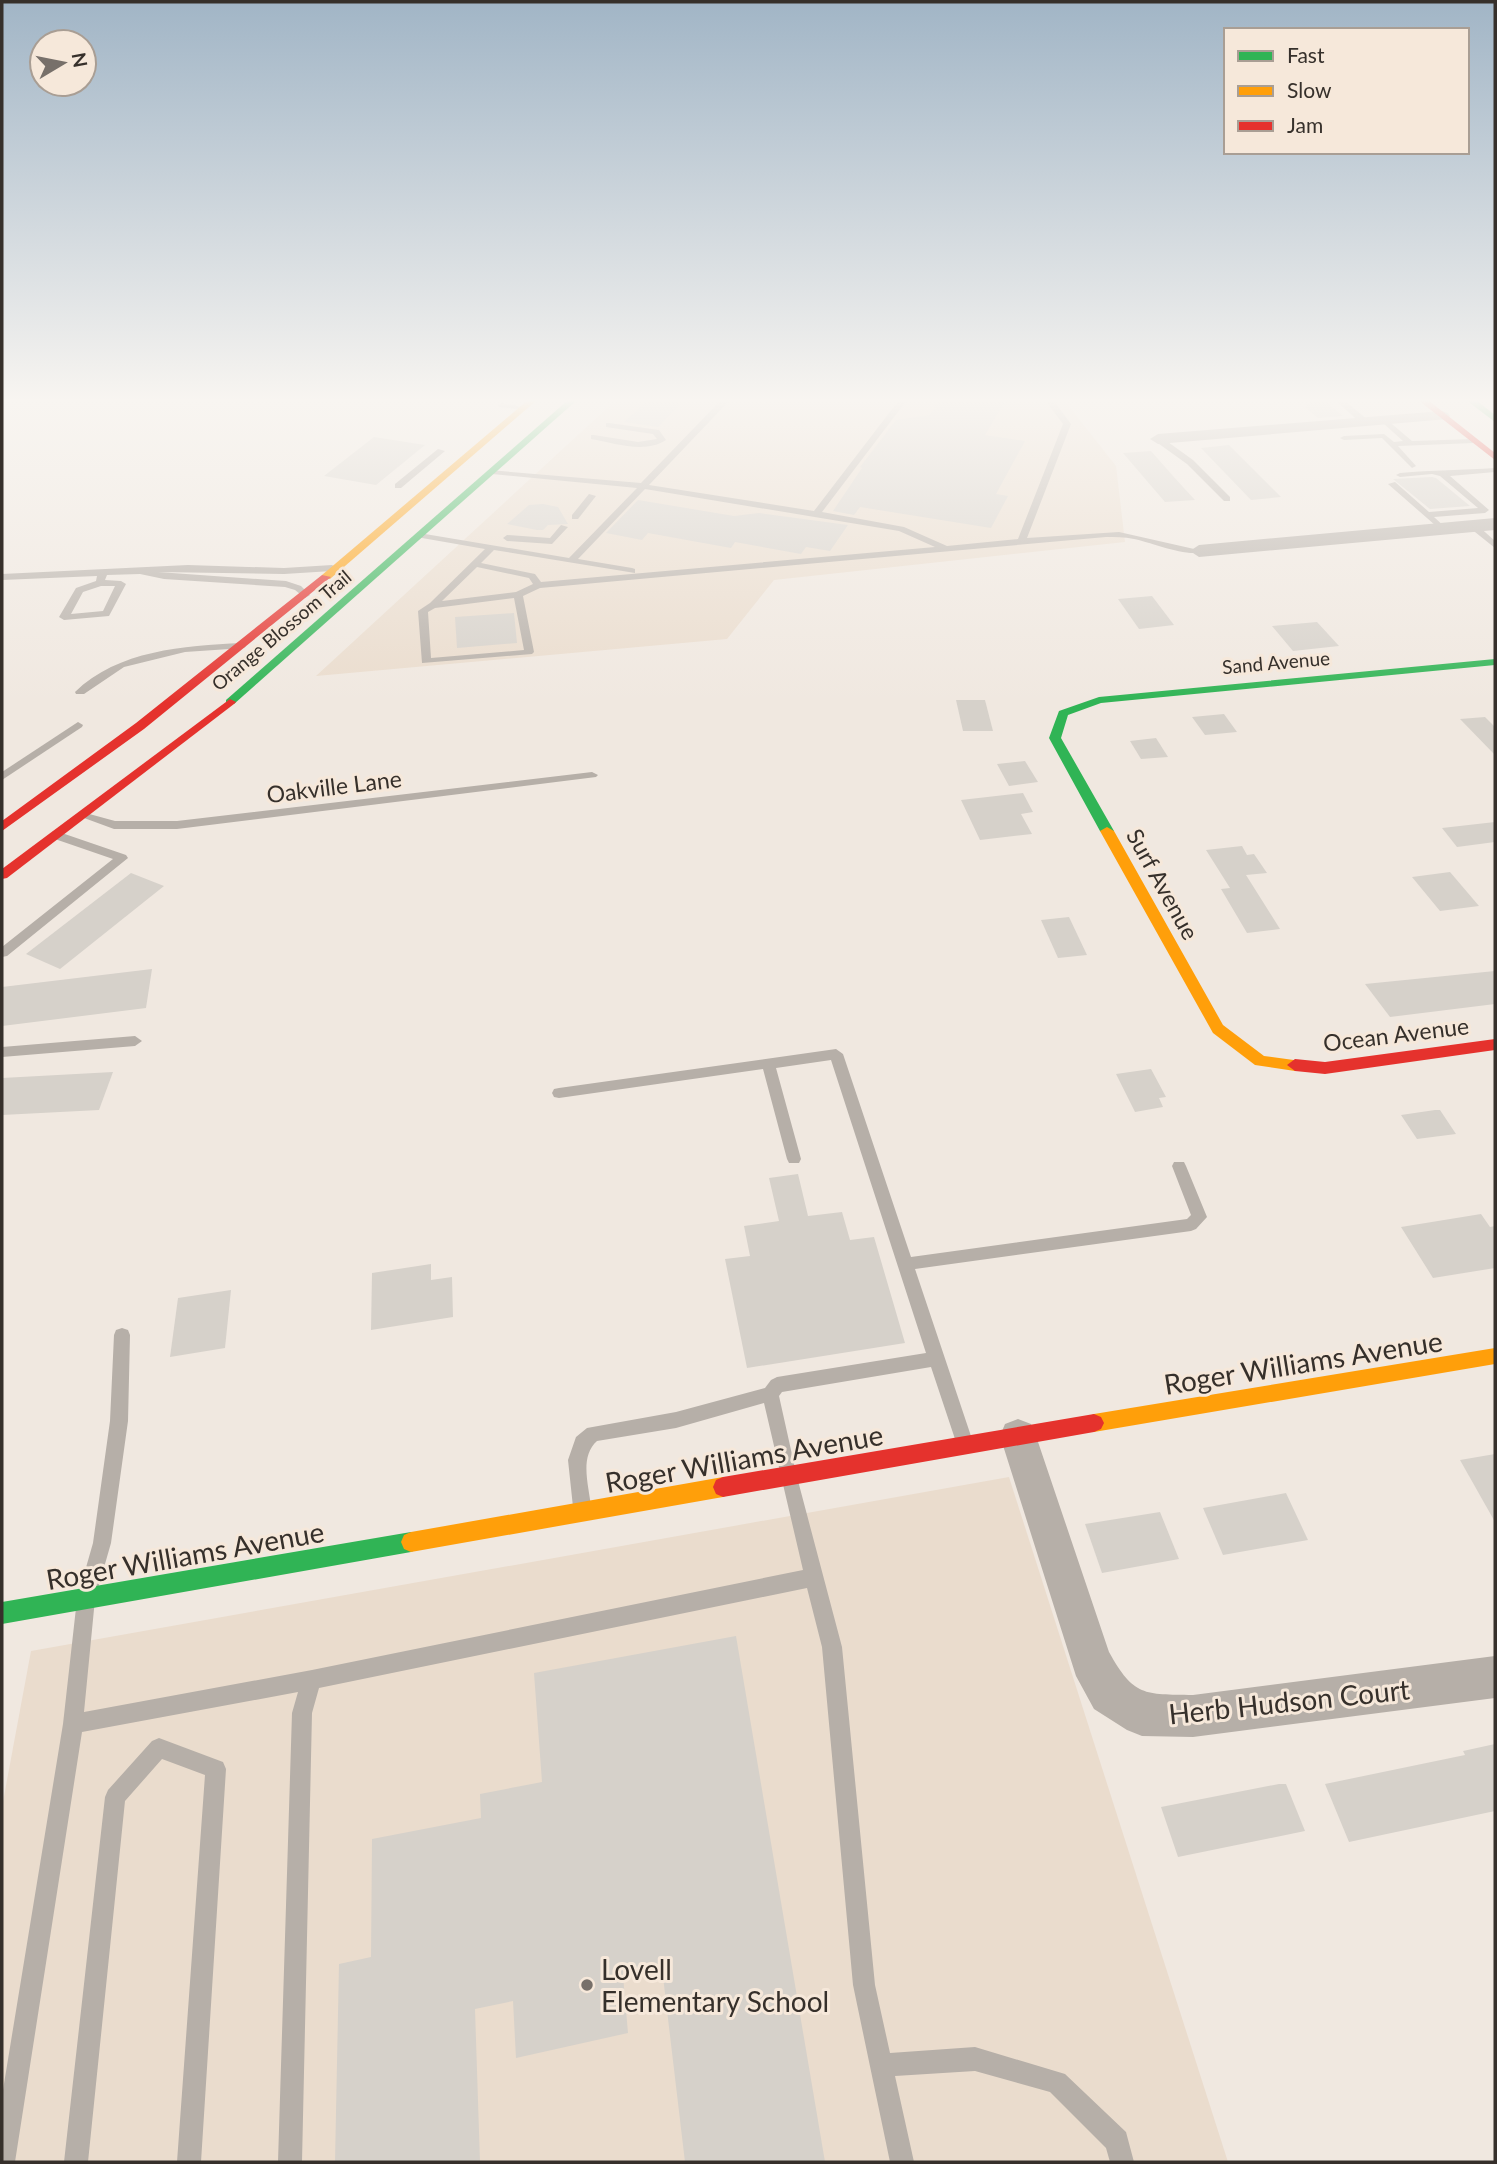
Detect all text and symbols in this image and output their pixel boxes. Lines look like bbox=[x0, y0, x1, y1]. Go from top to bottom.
north arrow bbox=[28, 28, 98, 98]
legend bbox=[1224, 28, 1469, 154]
text: Fast bbox=[1287, 42, 1325, 67]
text: N bbox=[68, 51, 93, 69]
text: Slow bbox=[1287, 77, 1332, 102]
text: Jam bbox=[1287, 112, 1323, 137]
street label: Orange Blossom Trail bbox=[206, 565, 356, 695]
street label: Sand Avenue bbox=[1221, 646, 1331, 678]
street label: Oakville Lane bbox=[265, 764, 403, 808]
street label: Surf Avenue bbox=[1121, 824, 1205, 944]
street label: Ocean Avenue bbox=[1321, 1011, 1471, 1057]
street label: Roger Williams Avenue bbox=[1161, 1323, 1445, 1401]
street label: Roger Williams Avenue bbox=[602, 1417, 886, 1499]
street label: Roger Williams Avenue bbox=[43, 1514, 327, 1596]
street label: Herb Hudson Court bbox=[1167, 1671, 1411, 1731]
place label: Lovell Elementary School bbox=[601, 1952, 829, 2018]
marker: Lovell Elementary School bbox=[579, 1977, 595, 1993]

